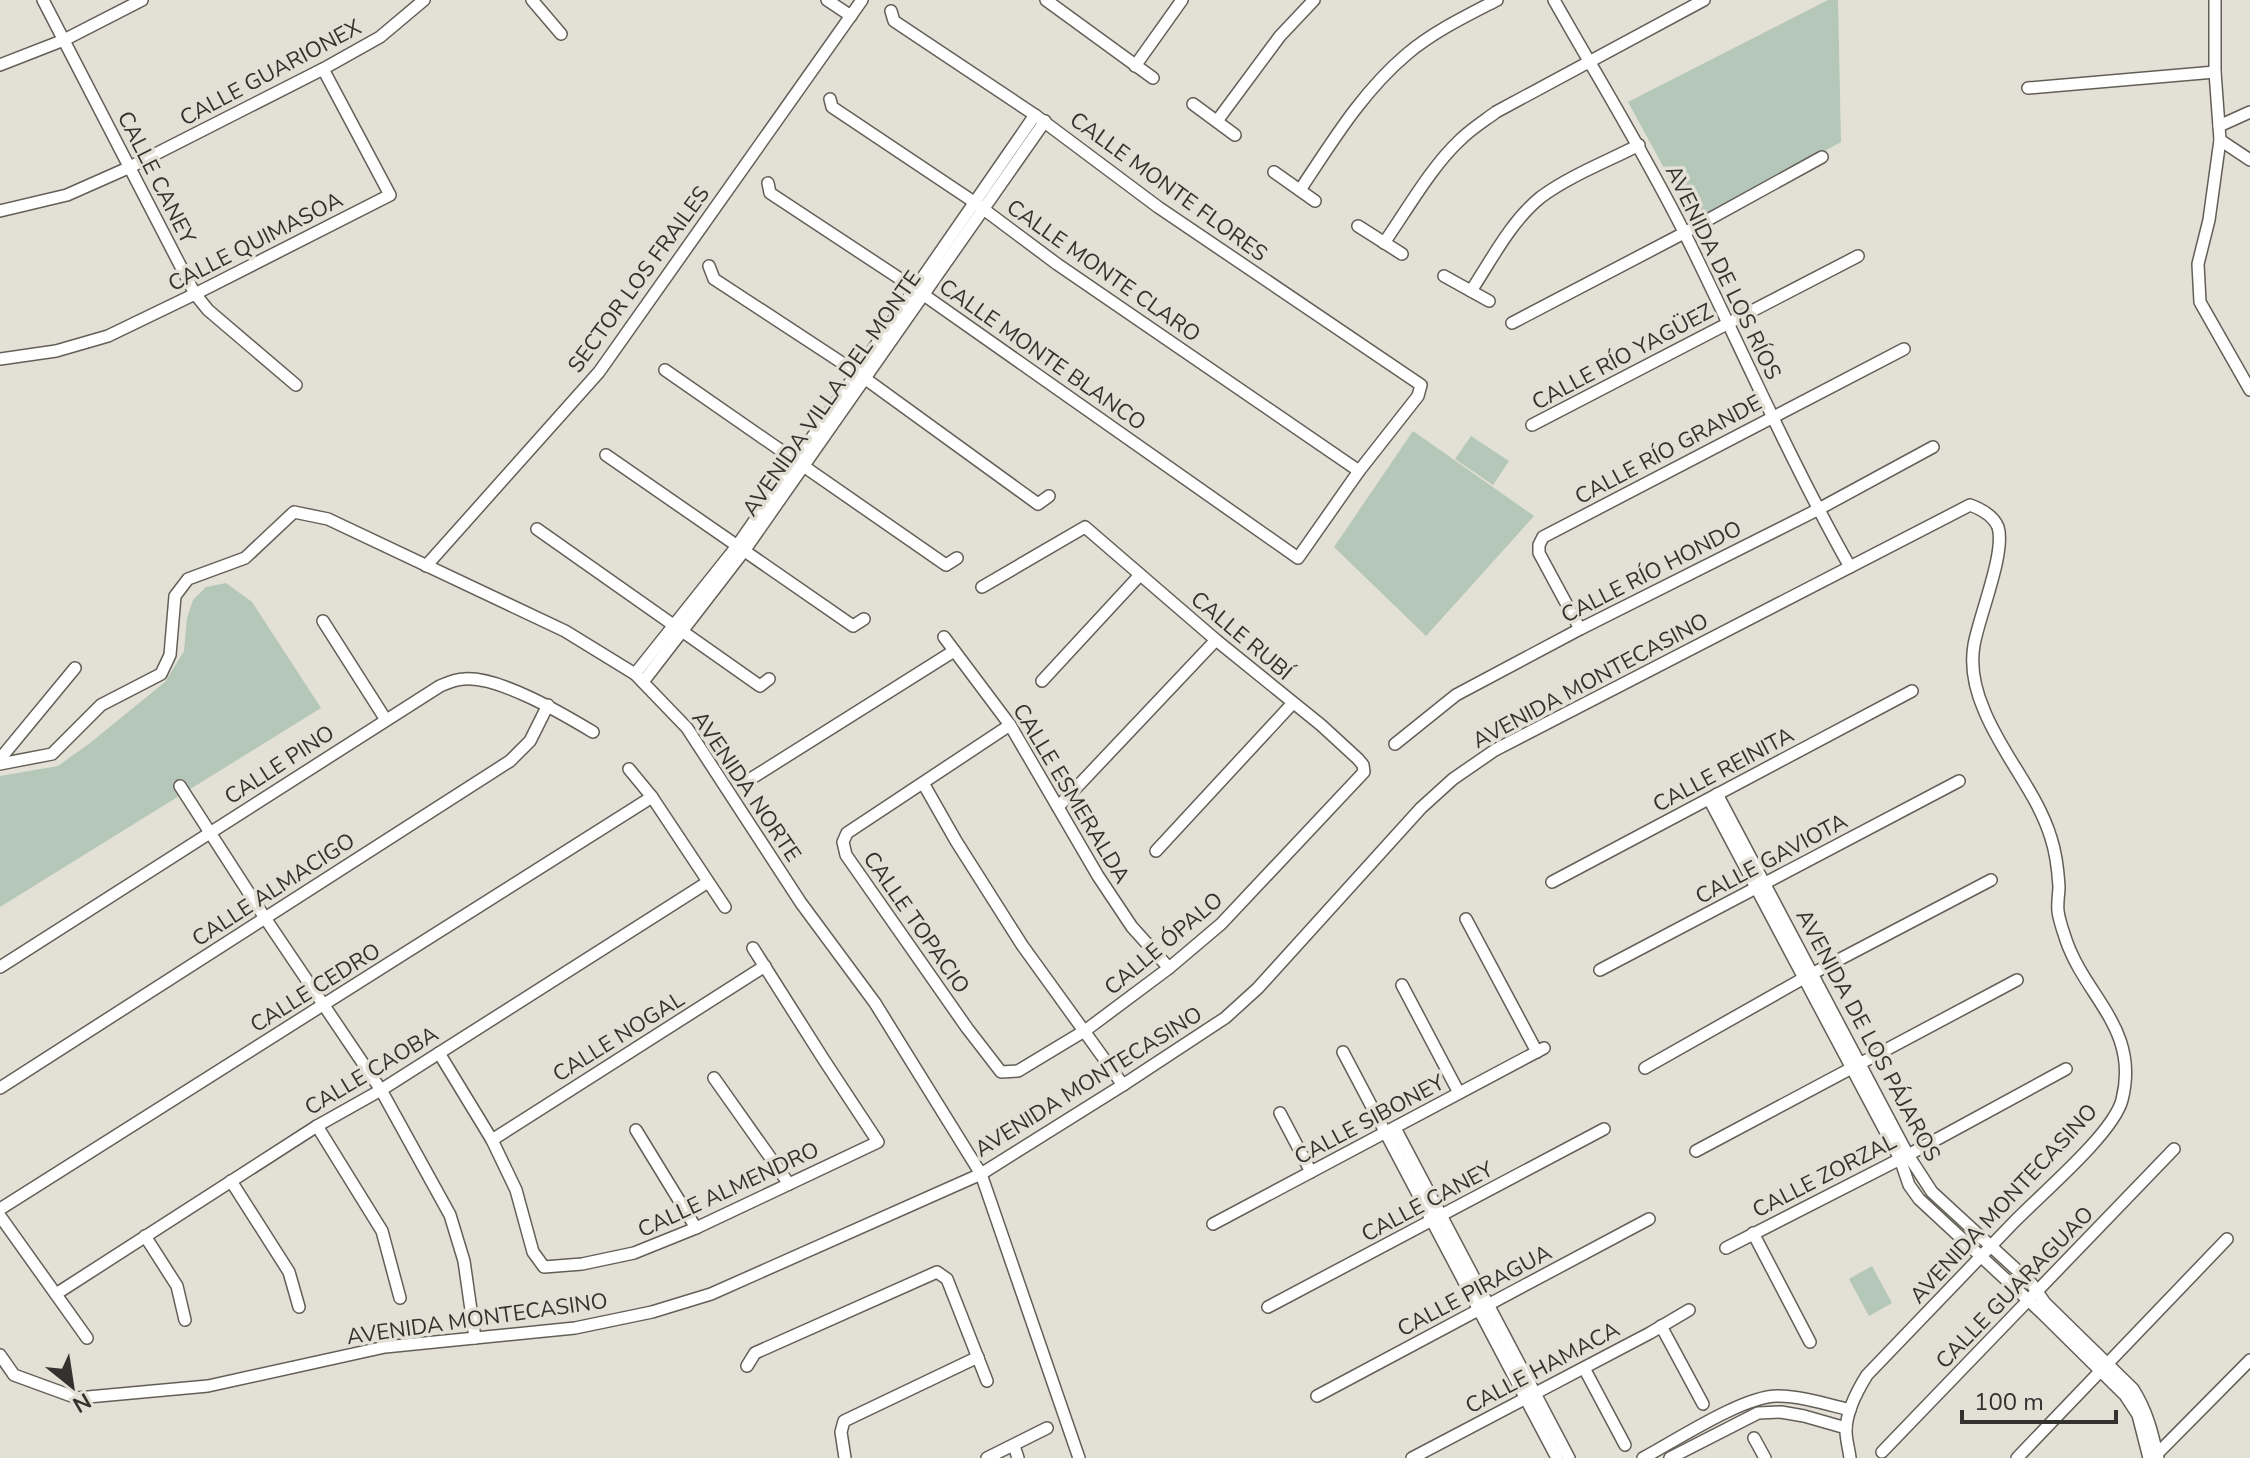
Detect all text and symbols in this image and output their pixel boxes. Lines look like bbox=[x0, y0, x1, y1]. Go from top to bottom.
street label: CALLE GUARIONEX bbox=[175, 12, 367, 133]
street label: CALLE MONTE FLORES bbox=[1064, 105, 1273, 269]
street label: CALLE CANEY bbox=[110, 106, 203, 250]
street label: AVENIDA DE LOS RÍOS bbox=[1658, 160, 1788, 385]
street label: SECTOR LOS FRAILES bbox=[561, 180, 717, 379]
street label: CALLE QUIMASOA bbox=[163, 185, 348, 299]
street label: CALLE MONTE CLARO bbox=[1000, 192, 1206, 349]
street label: AVENIDA VILLA DEL MONTE bbox=[735, 265, 928, 522]
street label: CALLE MONTE BLANCO bbox=[933, 272, 1152, 438]
street label: CALLE RÍO YAGÜEZ bbox=[1527, 296, 1718, 417]
street label: CALLE RÍO GRANDE bbox=[1570, 388, 1767, 512]
street label: CALLE RÍO HONDO bbox=[1556, 513, 1747, 630]
street label: CALLE RUBÍ bbox=[1184, 584, 1300, 688]
street label: AVENIDA MONTECASINO bbox=[1467, 606, 1714, 756]
street label: CALLE ESMERALDA bbox=[1005, 698, 1137, 889]
street label: AVENIDA NORTE bbox=[685, 705, 808, 868]
street label: CALLE PINO bbox=[219, 718, 340, 812]
street label: CALLE REINITA bbox=[1648, 720, 1799, 820]
street label: CALLE GAVIOTA bbox=[1690, 806, 1853, 912]
street label: CALLE ALMACIGO bbox=[186, 826, 361, 954]
street label: CALLE TOPACIO bbox=[856, 845, 976, 1000]
street label: CALLE ÓPALO bbox=[1098, 885, 1229, 1002]
street label: AVENIDA DE LOS PÁJAROS bbox=[1789, 904, 1947, 1167]
street label: CALLE CEDRO bbox=[245, 936, 386, 1040]
street label: CALLE NOGAL bbox=[547, 984, 690, 1089]
street label: AVENIDA MONTECASINO bbox=[969, 999, 1208, 1164]
street label: CALLE CAOBA bbox=[299, 1019, 444, 1123]
street label: CALLE SIBONEY bbox=[1289, 1067, 1450, 1172]
street label: AVENIDA MONTECASINO bbox=[1903, 1097, 2104, 1310]
street label: CALLE ZORZAL bbox=[1747, 1127, 1902, 1225]
street label: CALLE ALMENDRO bbox=[633, 1135, 824, 1245]
street label: CALLE CANEY bbox=[1356, 1154, 1499, 1249]
street label: CALLE GUARAGUAO bbox=[1929, 1200, 2100, 1376]
street label: CALLE PIRAGUA bbox=[1392, 1238, 1557, 1344]
street label: AVENIDA MONTECASINO bbox=[345, 1286, 609, 1352]
street label: CALLE HAMACA bbox=[1460, 1315, 1625, 1421]
north arrow bbox=[32, 1346, 112, 1426]
scale bar bbox=[1962, 1374, 2116, 1424]
text: N bbox=[67, 1385, 96, 1420]
text: 100 m bbox=[1974, 1386, 2044, 1418]

